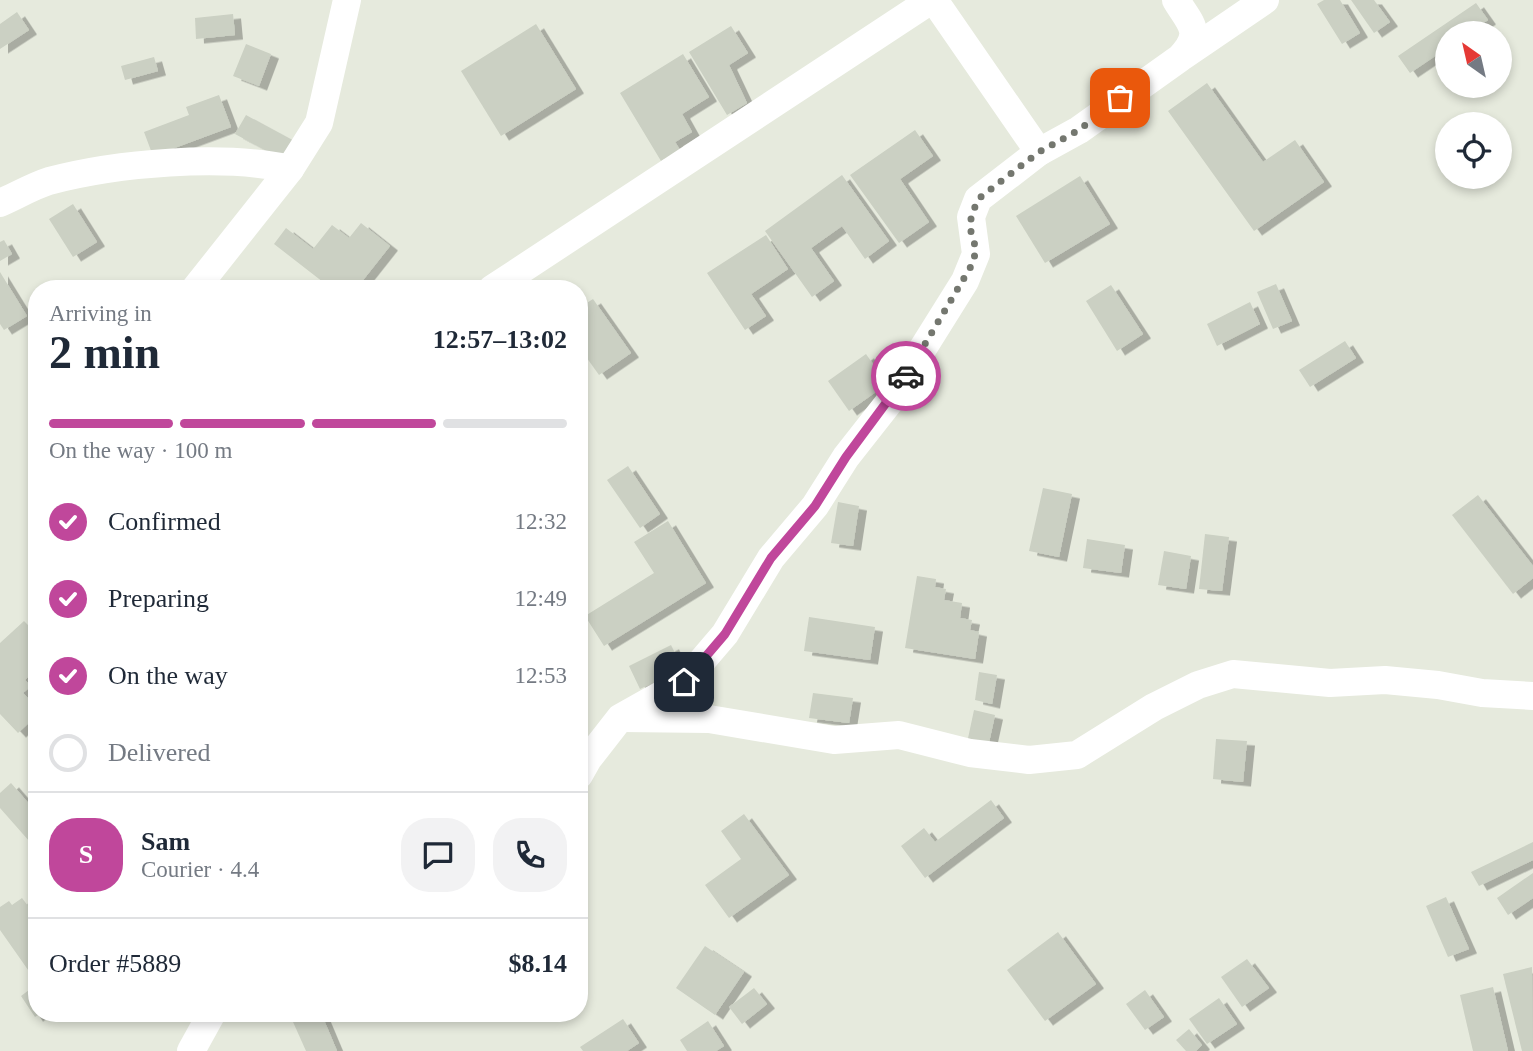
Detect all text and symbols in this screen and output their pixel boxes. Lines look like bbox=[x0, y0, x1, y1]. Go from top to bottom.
north arrow bbox=[1435, 21, 1512, 98]
map controls bbox=[1435, 21, 1512, 189]
pin bbox=[1090, 68, 1150, 128]
icon: bag bbox=[1101, 79, 1139, 117]
button: locate bbox=[1435, 112, 1512, 189]
text: Arriving in bbox=[49, 301, 152, 326]
text: 12:57–13:02 bbox=[433, 325, 567, 354]
text: 2 min bbox=[49, 327, 160, 378]
courier bbox=[871, 341, 941, 411]
icon: car bbox=[887, 357, 925, 395]
text: On the way · 100 m bbox=[49, 438, 232, 463]
icon: check bbox=[49, 503, 87, 541]
text: Confirmed bbox=[108, 507, 221, 536]
text: 12:32 bbox=[515, 509, 567, 534]
icon: check bbox=[49, 580, 87, 618]
text: Preparing bbox=[108, 584, 209, 613]
text: 12:49 bbox=[515, 586, 567, 611]
pin bbox=[654, 652, 714, 712]
icon: check bbox=[49, 657, 87, 695]
text: On the way bbox=[108, 661, 228, 690]
text: 12:53 bbox=[515, 663, 567, 688]
icon: home bbox=[665, 663, 703, 701]
text: Delivered bbox=[108, 738, 211, 767]
button: chat bbox=[401, 818, 475, 892]
button: phone bbox=[493, 818, 567, 892]
text: Sam bbox=[141, 827, 190, 856]
text: S bbox=[79, 840, 93, 869]
text: Courier · 4.4 bbox=[141, 857, 259, 882]
text: Order #5889 bbox=[49, 949, 181, 978]
text: $8.14 bbox=[509, 949, 567, 978]

